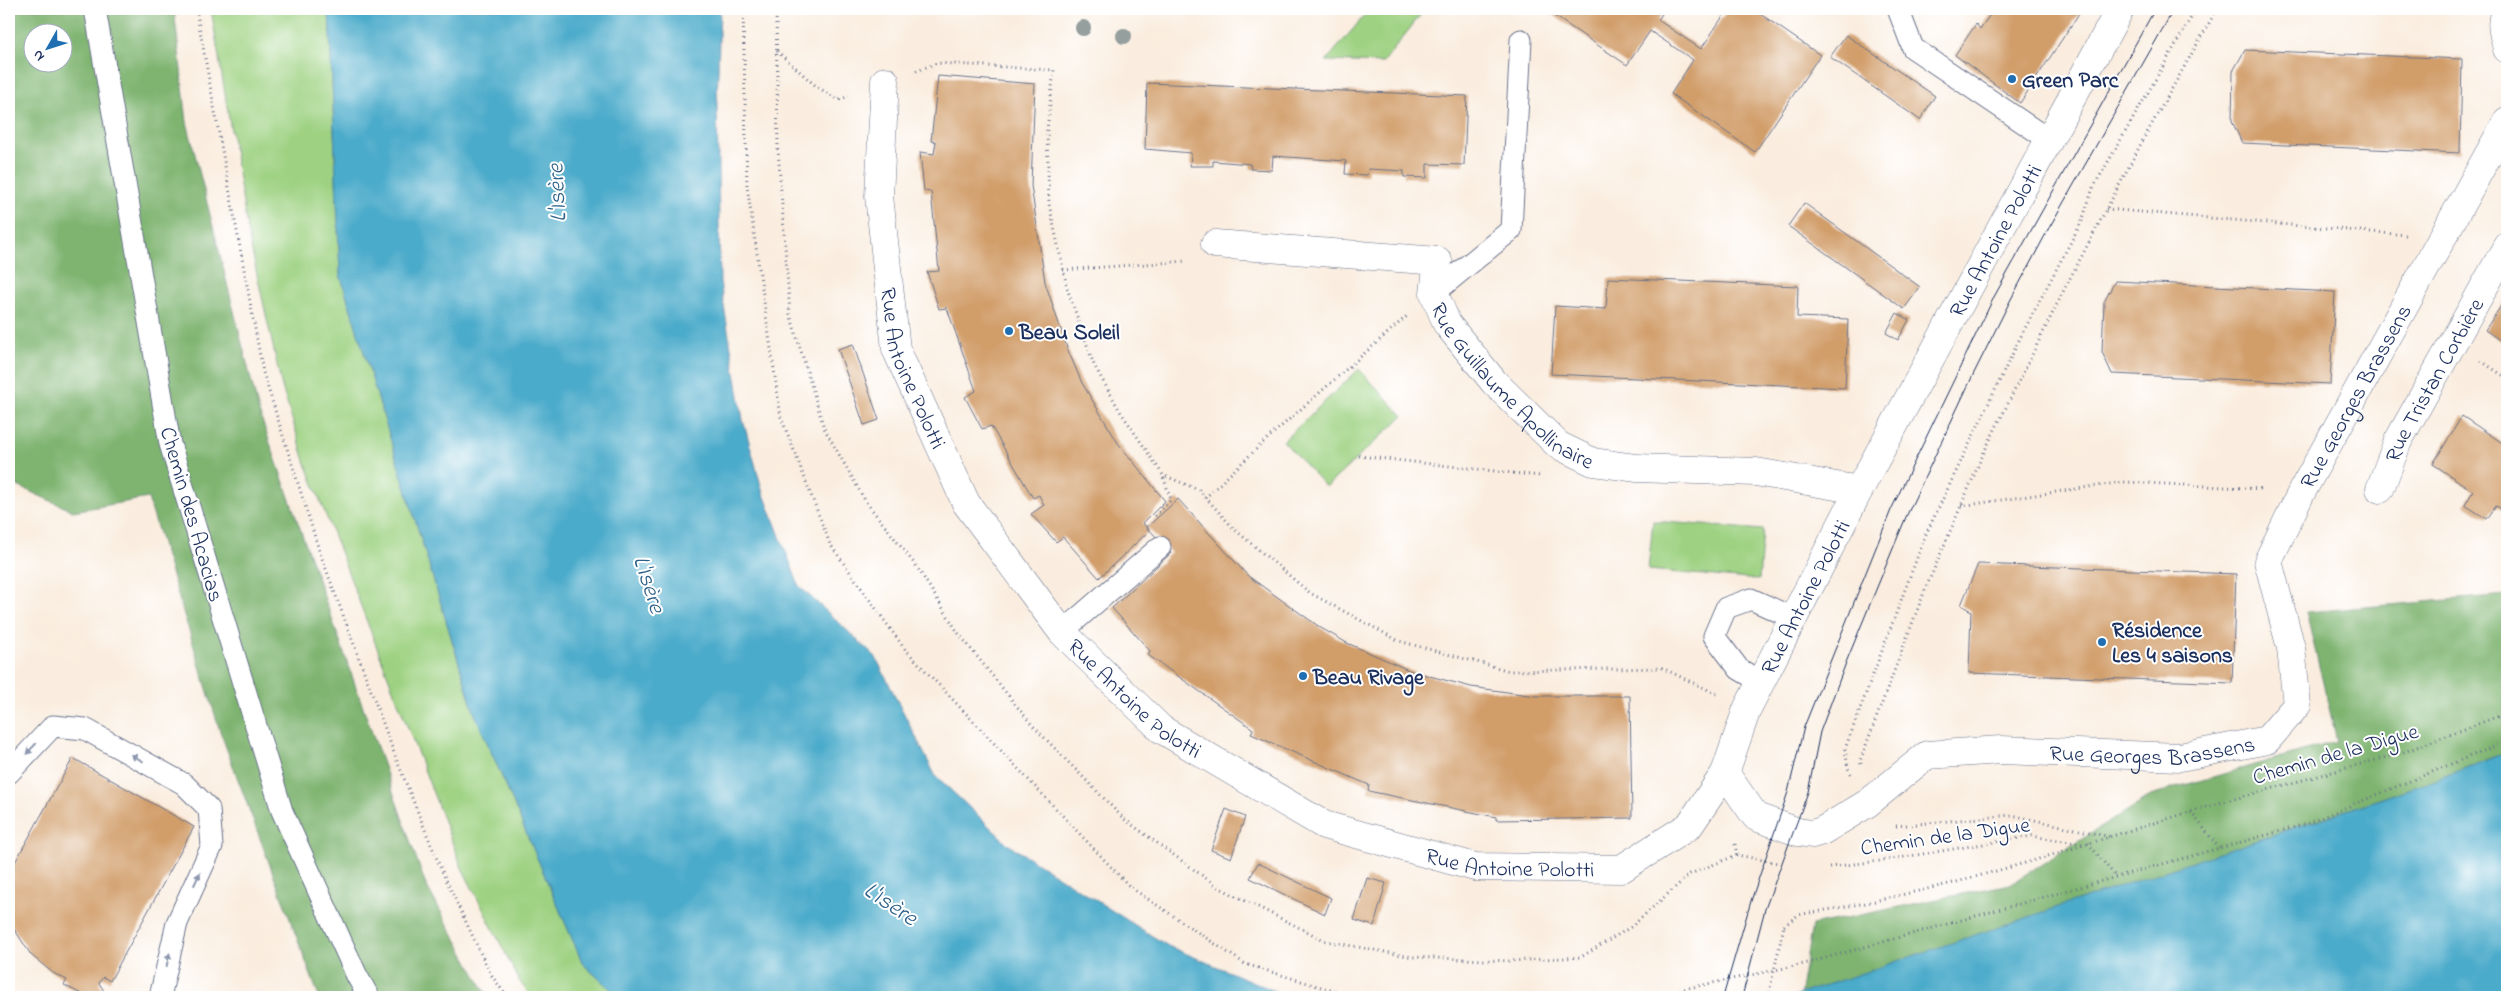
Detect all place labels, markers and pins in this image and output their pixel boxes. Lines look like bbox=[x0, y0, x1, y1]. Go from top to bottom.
place label: Green Parc bbox=[2022, 66, 2120, 98]
marker: Green Parc bbox=[2006, 73, 2018, 85]
place label: Beau Soleil bbox=[1018, 318, 1120, 350]
marker: Beau Soleil bbox=[1003, 325, 1015, 337]
place label: Résidence Les 4 saisons bbox=[2112, 616, 2233, 673]
marker: Résidence Les 4 saisons bbox=[2096, 636, 2108, 648]
place label: Beau Rivage bbox=[1312, 663, 1425, 696]
marker: Beau Rivage bbox=[1297, 670, 1309, 682]

